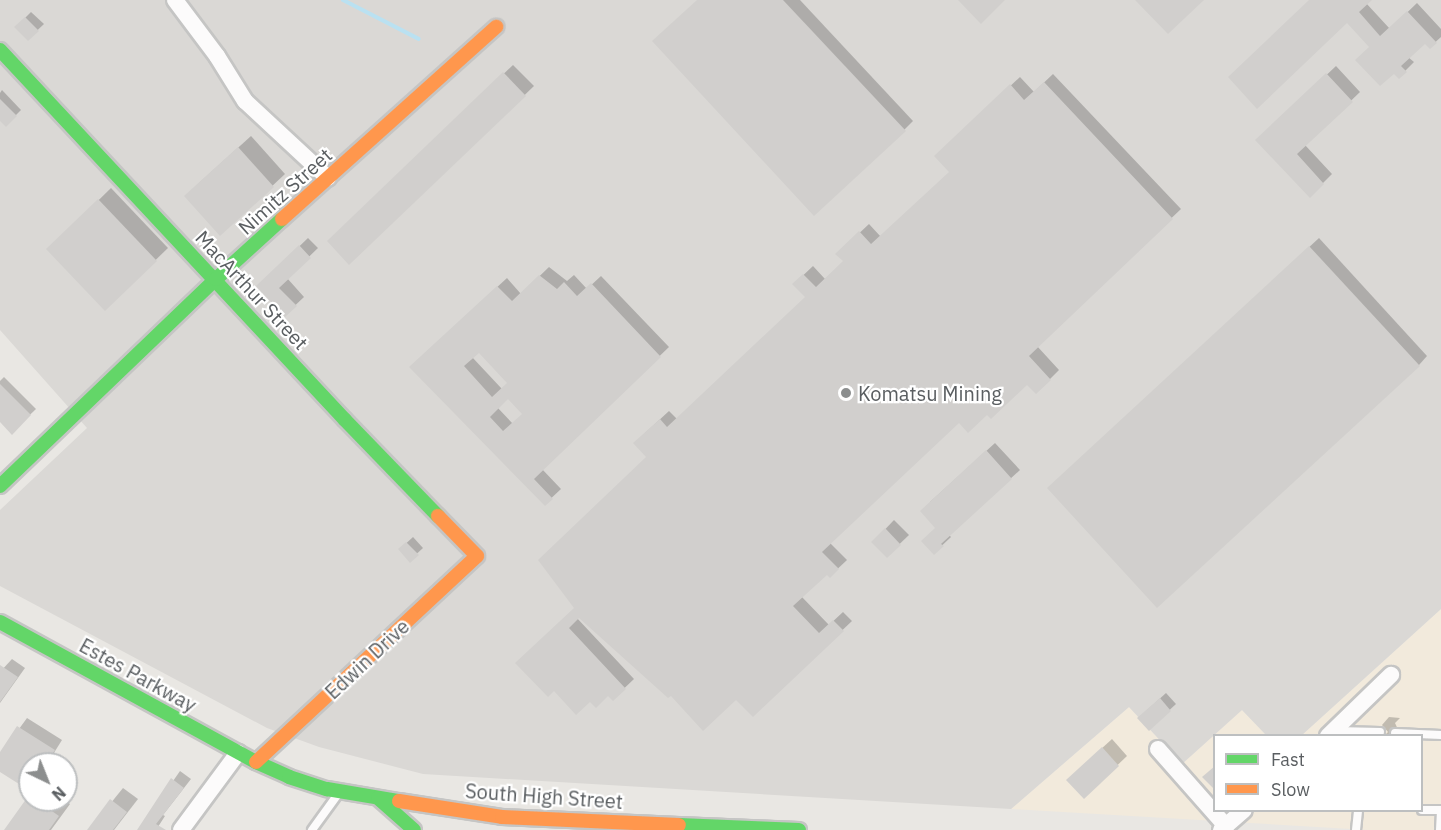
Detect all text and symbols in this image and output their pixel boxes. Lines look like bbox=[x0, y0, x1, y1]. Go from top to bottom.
street label: Nimitz Street bbox=[233, 143, 337, 239]
street label: MacArthur Street bbox=[191, 225, 313, 355]
place label: Komatsu Mining bbox=[858, 381, 1002, 405]
marker: Komatsu Mining bbox=[839, 386, 853, 400]
street label: Edwin Drive bbox=[320, 614, 414, 704]
street label: Estes Parkway bbox=[75, 633, 201, 717]
legend bbox=[1213, 734, 1423, 812]
text: Fast bbox=[1271, 748, 1305, 771]
north arrow bbox=[18, 752, 78, 812]
text: Slow bbox=[1271, 778, 1310, 801]
street label: South High Street bbox=[464, 779, 624, 813]
text: N bbox=[48, 782, 70, 805]

